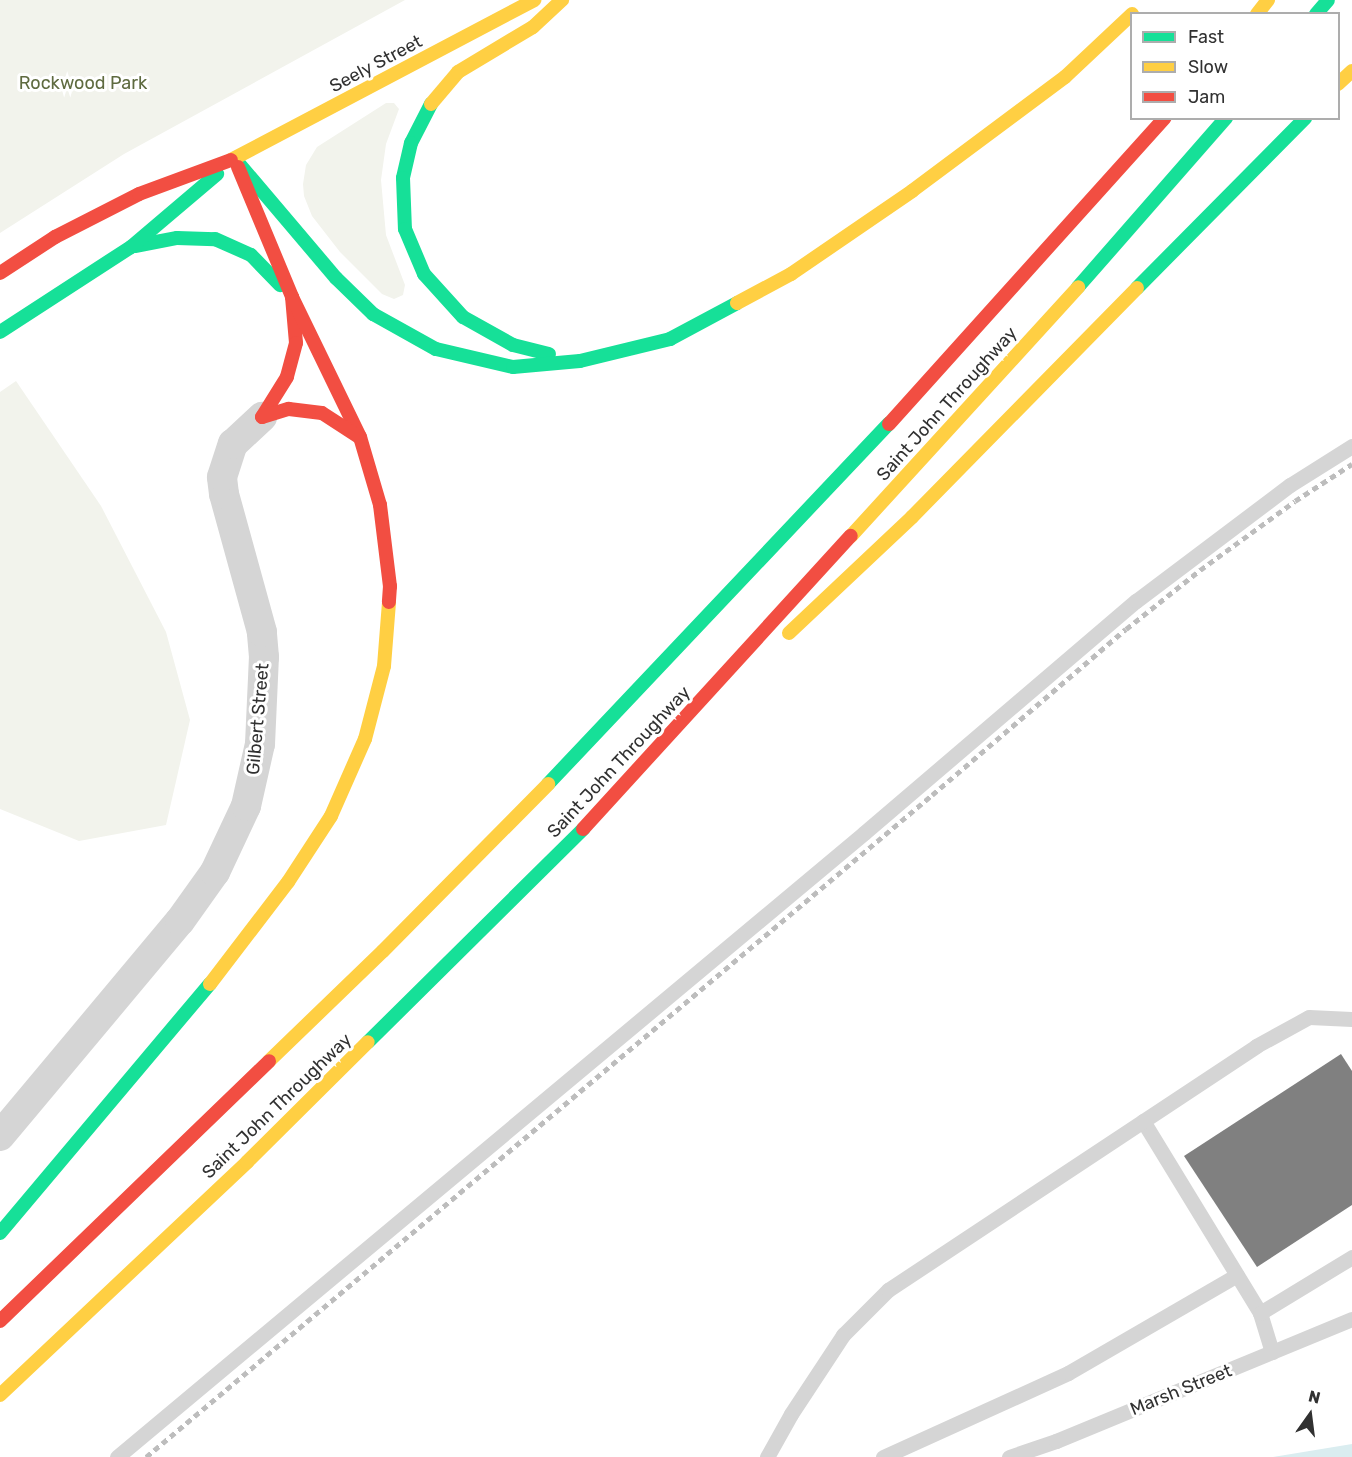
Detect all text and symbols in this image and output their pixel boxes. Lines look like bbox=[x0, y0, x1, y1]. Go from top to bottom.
legend bbox=[1130, 12, 1340, 120]
text: Fast bbox=[1188, 26, 1224, 48]
street label: Seely Street bbox=[326, 30, 426, 98]
text: Slow bbox=[1188, 56, 1228, 78]
park label: Rockwood Park bbox=[19, 72, 147, 94]
text: Jam bbox=[1188, 86, 1225, 108]
street label: Saint John Throughway bbox=[872, 322, 1022, 486]
street label: Gilbert Street bbox=[242, 662, 274, 776]
street label: Saint John Throughway bbox=[543, 681, 695, 843]
street label: Saint John Throughway bbox=[198, 1029, 356, 1183]
street label: Marsh Street bbox=[1127, 1360, 1235, 1420]
north arrow bbox=[1280, 1385, 1340, 1445]
text: N bbox=[1307, 1386, 1322, 1408]

